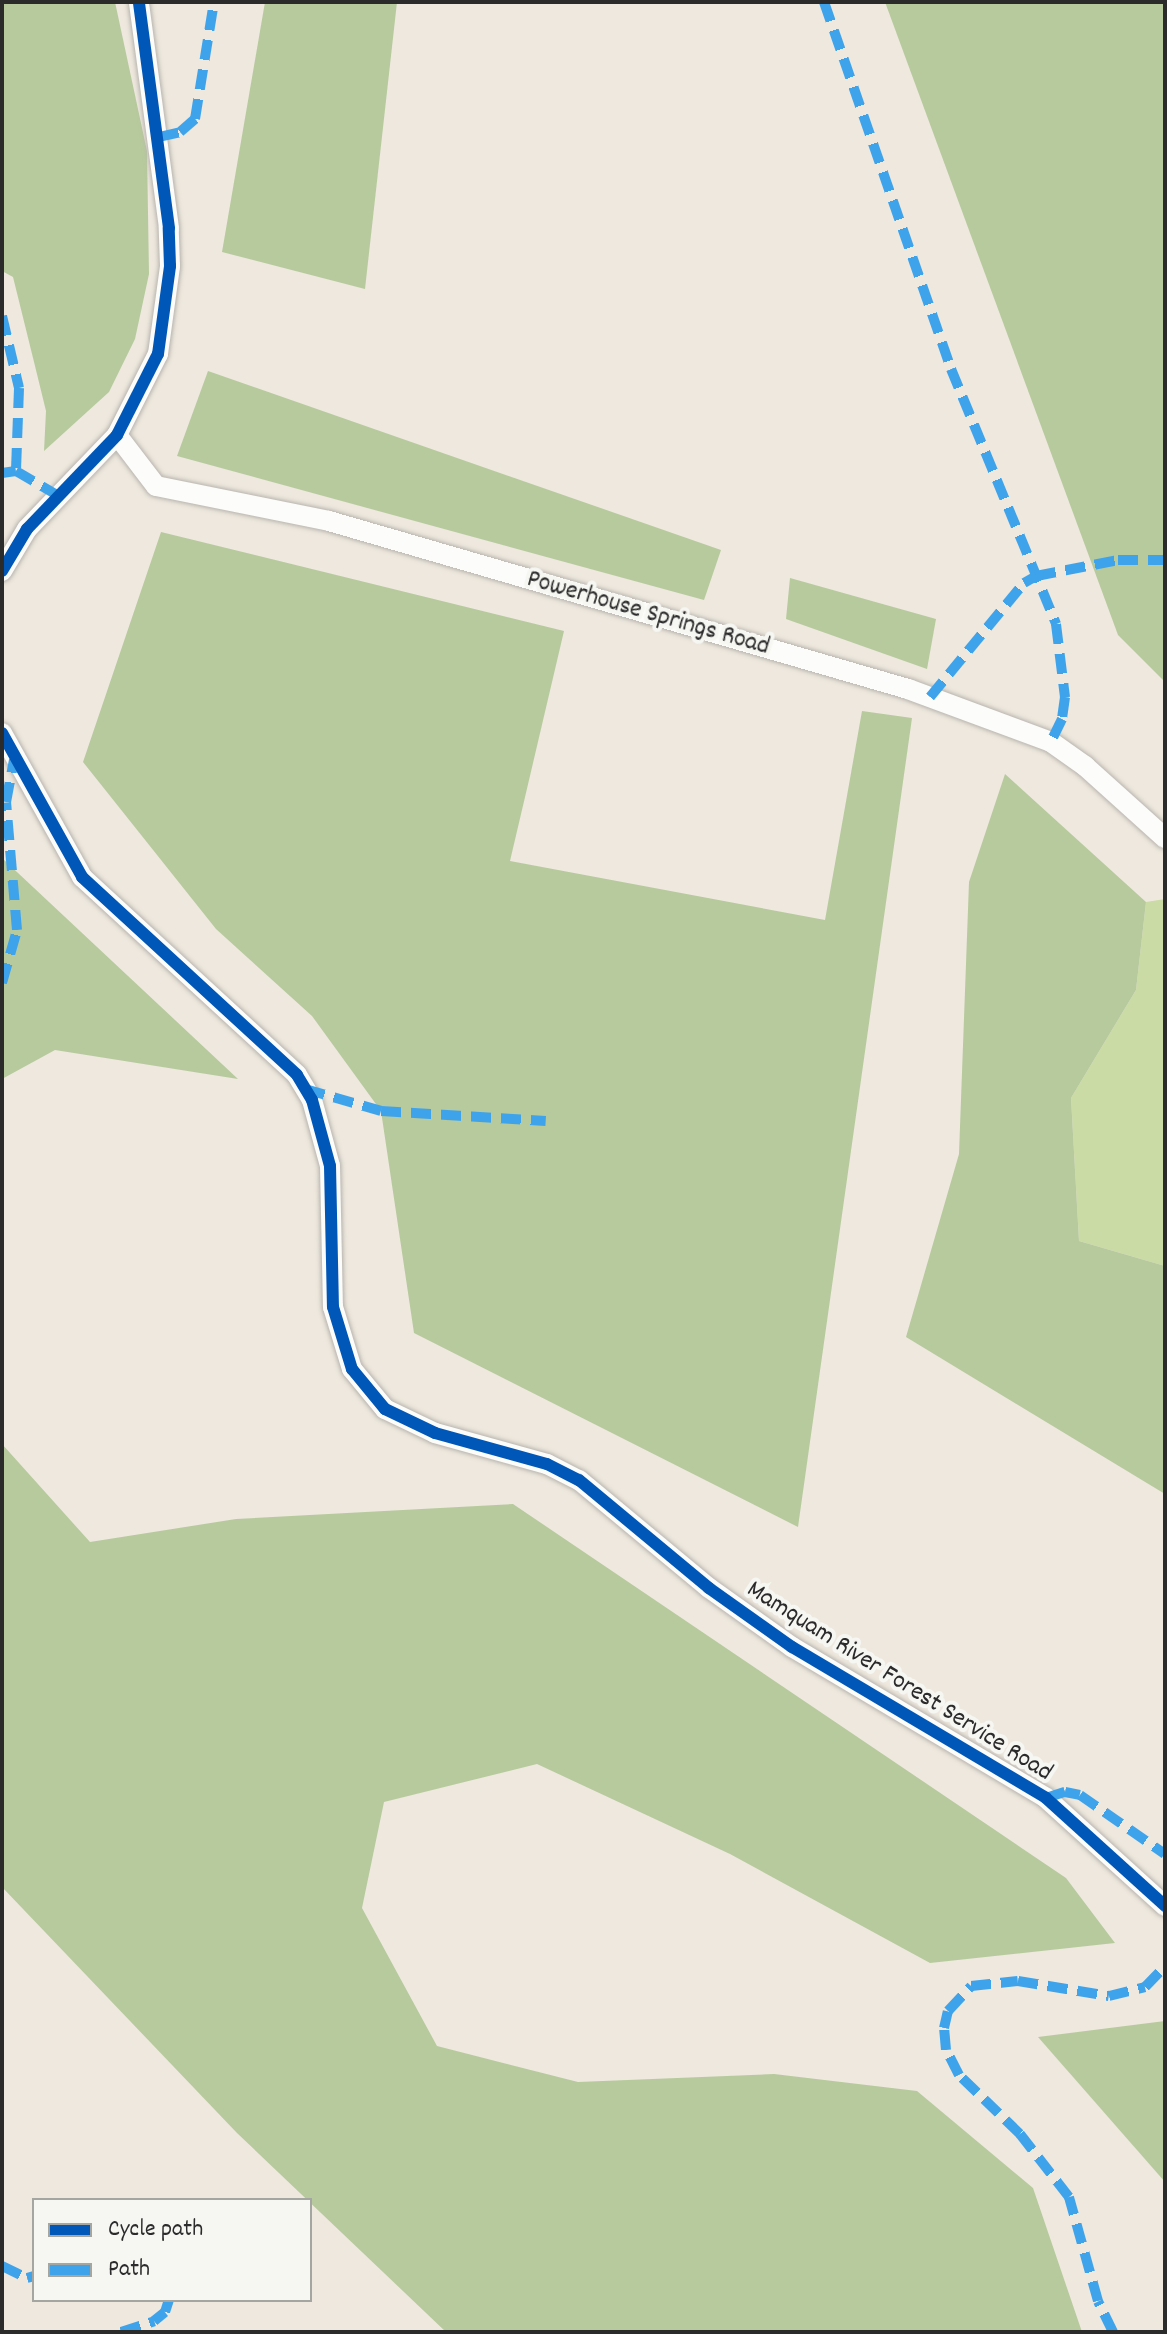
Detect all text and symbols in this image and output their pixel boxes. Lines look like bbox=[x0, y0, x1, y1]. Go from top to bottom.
street label: Powerhouse Springs Road bbox=[523, 564, 773, 664]
street label: Mamquam River Forest Service Road bbox=[740, 1575, 1058, 1789]
legend bbox=[32, 2198, 312, 2302]
text: Cycle path bbox=[108, 2213, 203, 2247]
text: Path bbox=[108, 2253, 150, 2287]

